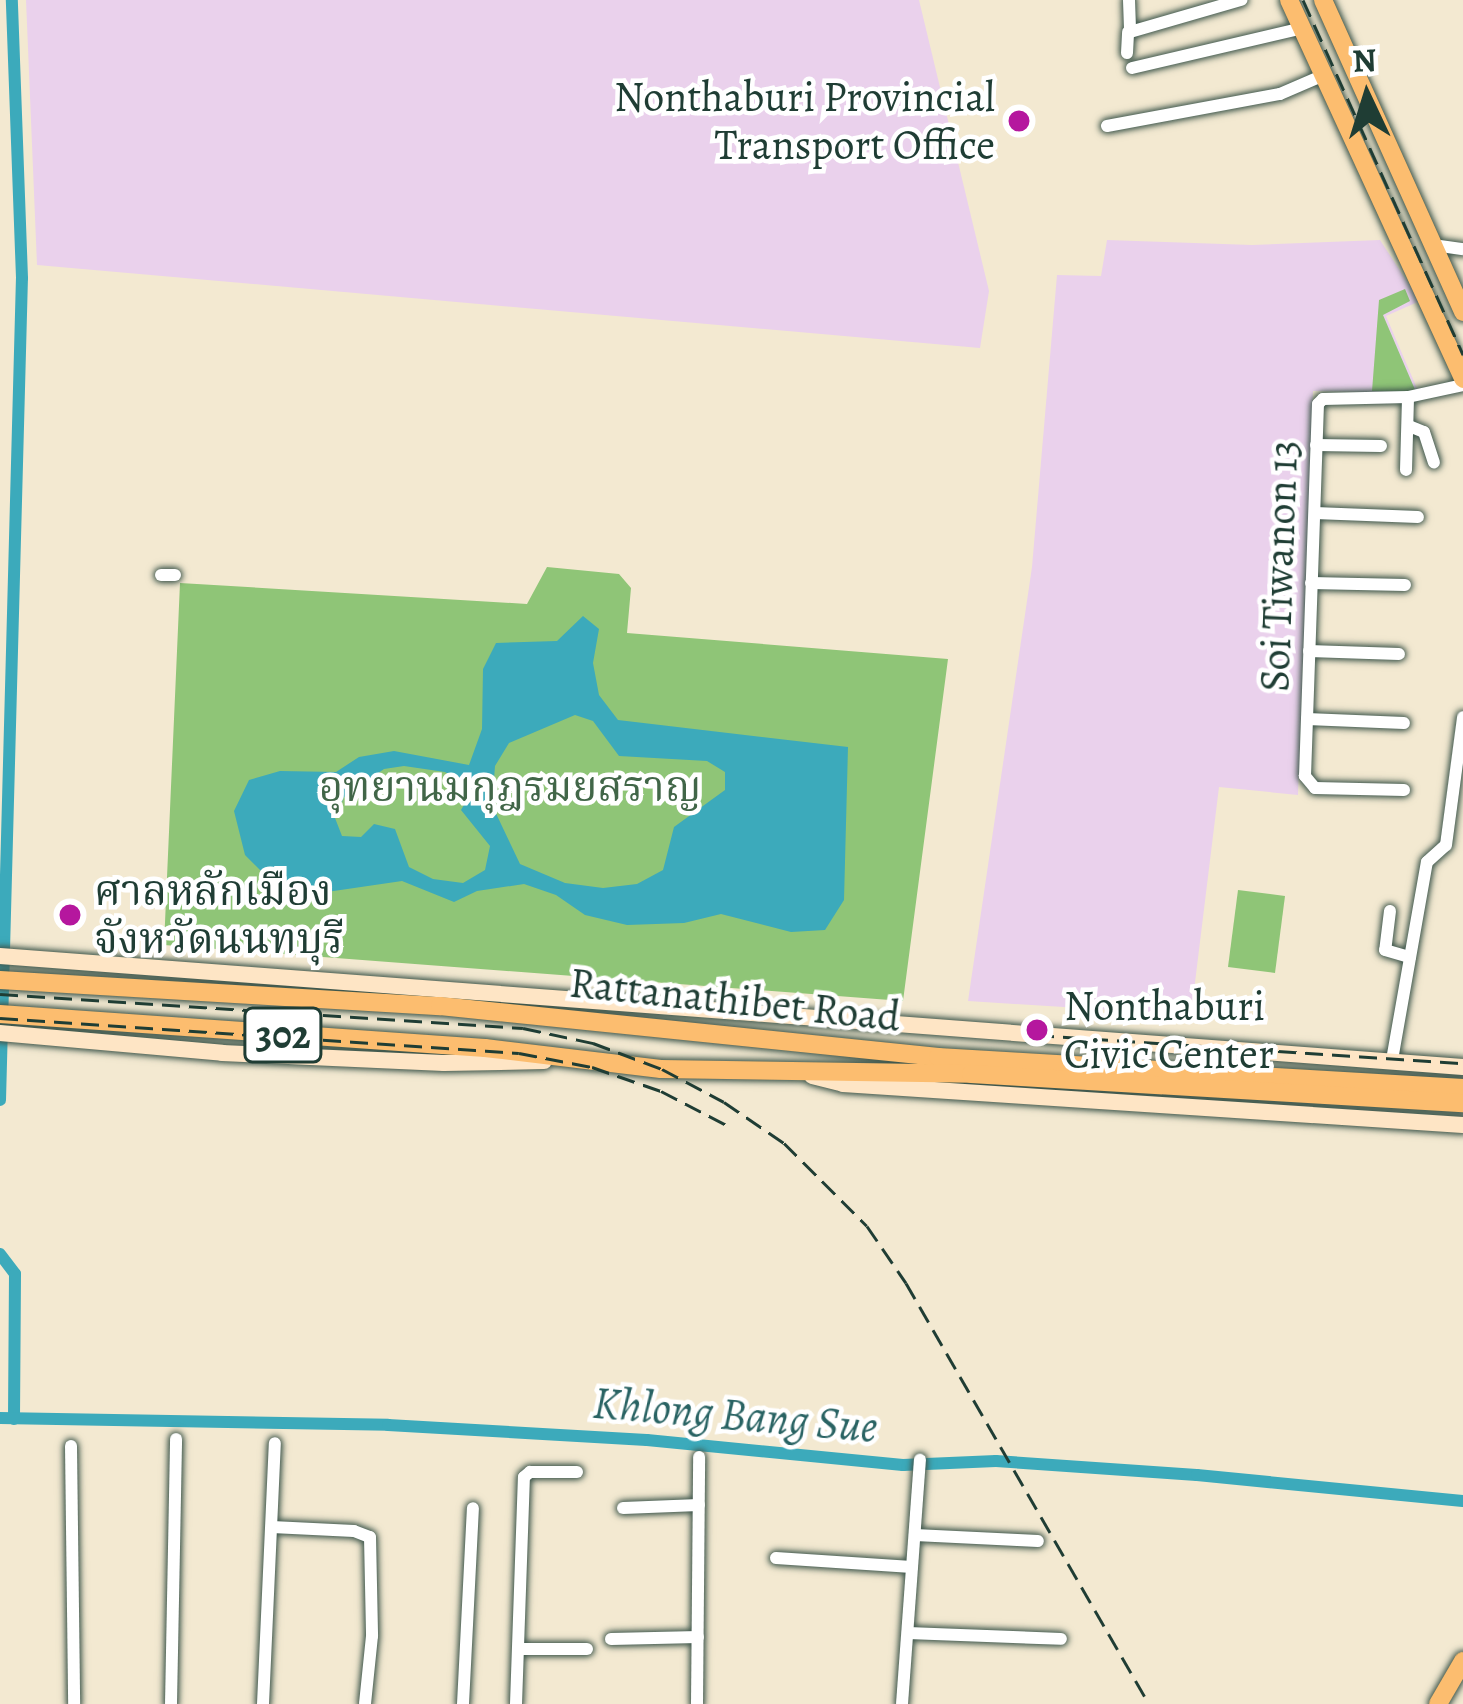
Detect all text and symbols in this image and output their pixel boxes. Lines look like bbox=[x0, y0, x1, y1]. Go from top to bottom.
north arrow bbox=[1307, 36, 1427, 156]
text: N bbox=[1351, 36, 1378, 83]
place label: Nonthaburi Provincial Transport Office bbox=[614, 72, 995, 170]
marker: Nonthaburi Provincial Transport Office bbox=[1006, 108, 1032, 134]
street label: Soi Tiwanon 13 bbox=[1249, 439, 1309, 693]
park label: อุทยานมกุฎรมยสราญ bbox=[319, 762, 701, 812]
place label: ศาลหลักเมือง จังหวัดนนทบุรี bbox=[94, 866, 344, 964]
marker: ศาลหลักเมือง จังหวัดนนทบุรี bbox=[57, 902, 83, 928]
street label: Rattanathibet Road bbox=[567, 958, 903, 1042]
place label: Nonthaburi Civic Center bbox=[1064, 981, 1274, 1080]
road number: 302 bbox=[241, 1002, 325, 1068]
marker: Nonthaburi Civic Center bbox=[1021, 1014, 1053, 1046]
water label: Khlong Bang Sue bbox=[591, 1376, 879, 1454]

